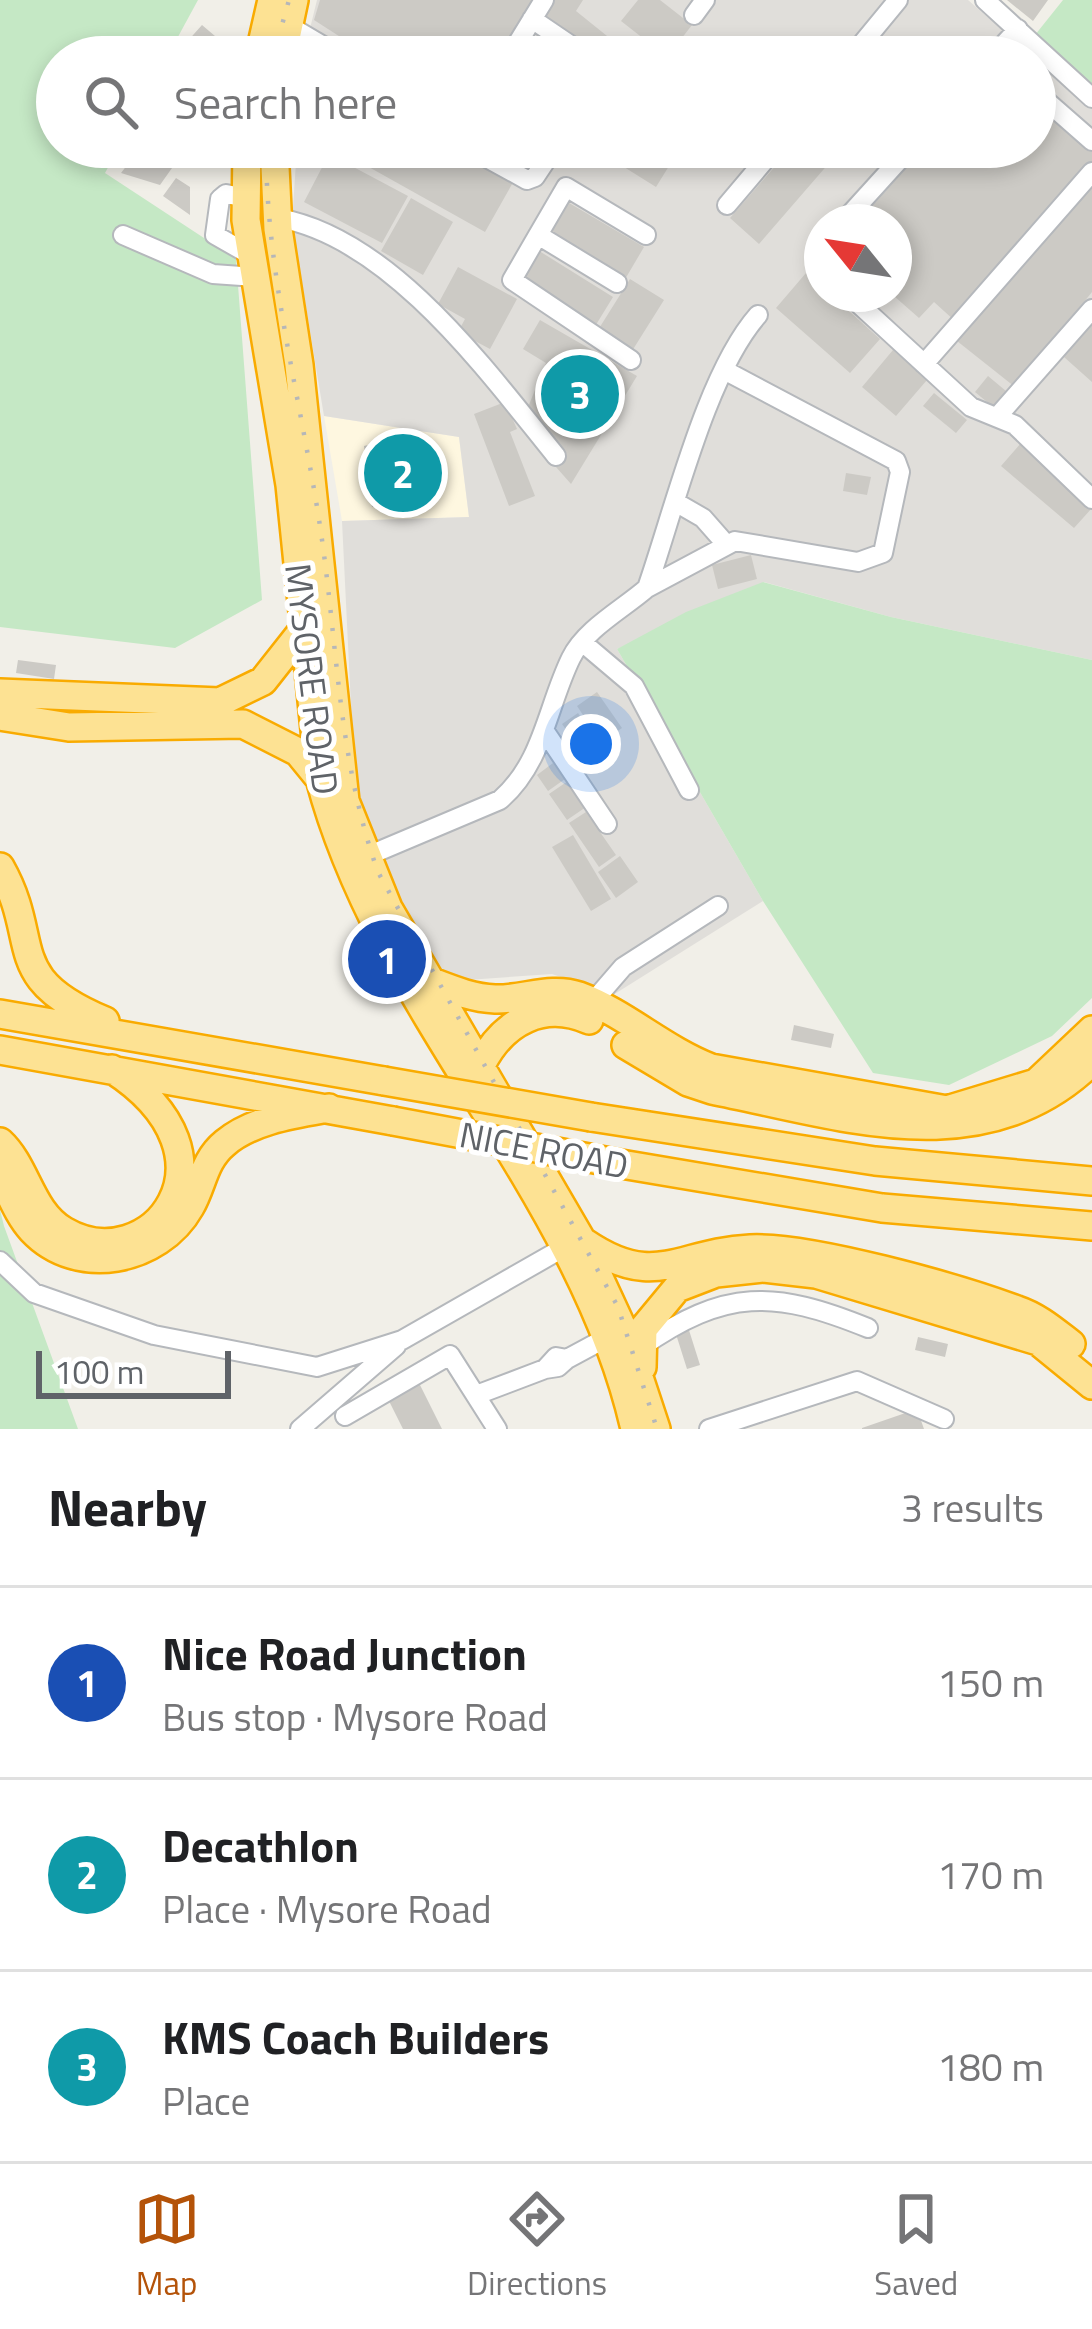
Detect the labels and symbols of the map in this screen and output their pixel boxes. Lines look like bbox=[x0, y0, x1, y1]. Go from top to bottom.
north arrow bbox=[804, 204, 912, 312]
pin: 3 bbox=[541, 349, 619, 439]
pin: 2 bbox=[364, 428, 442, 518]
street label: MYSORE ROAD bbox=[271, 560, 354, 798]
your location bbox=[561, 714, 621, 774]
pin: 1 bbox=[348, 914, 426, 1004]
street label: NICE ROAD bbox=[455, 1106, 633, 1193]
scale bar bbox=[36, 1345, 231, 1398]

